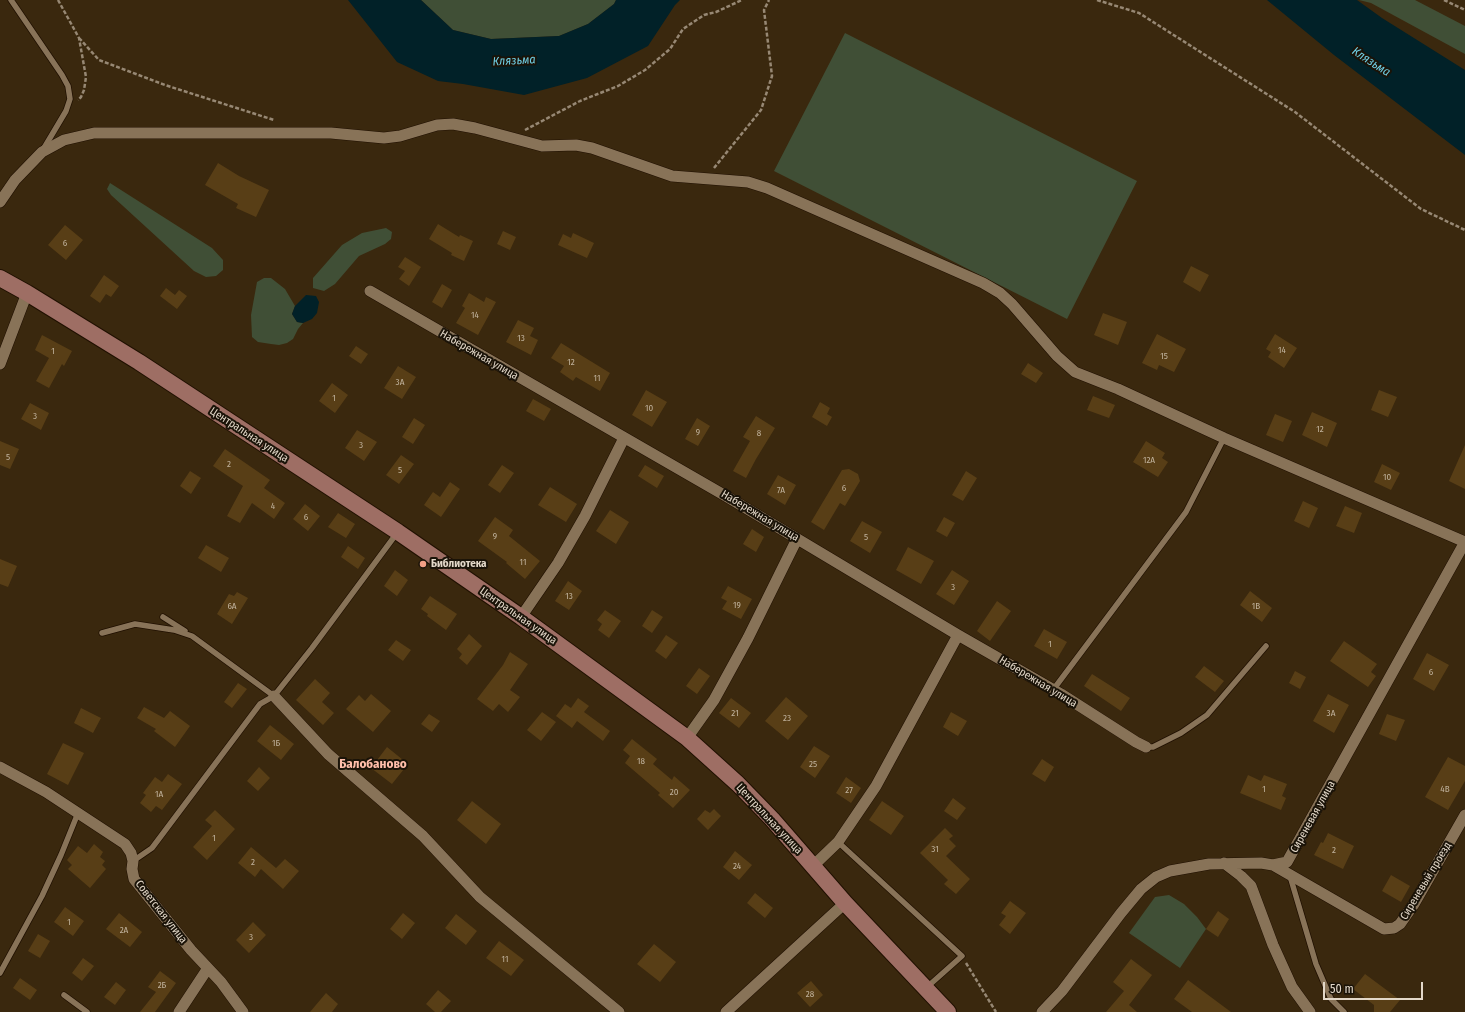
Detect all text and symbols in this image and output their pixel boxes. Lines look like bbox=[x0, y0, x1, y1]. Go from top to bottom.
water label: Клязьма bbox=[1349, 44, 1393, 80]
water label: Клязьма bbox=[492, 53, 536, 69]
house number: 6 bbox=[63, 238, 67, 248]
house number: 14 bbox=[471, 310, 479, 320]
street label: Набережная улица bbox=[437, 327, 521, 383]
house number: 13 bbox=[517, 333, 525, 343]
house number: 14 bbox=[1278, 345, 1286, 355]
house number: 1 bbox=[51, 346, 55, 356]
house number: 15 bbox=[1160, 351, 1168, 361]
house number: 12 bbox=[567, 357, 575, 367]
house number: 11 bbox=[594, 373, 600, 383]
house number: 3А bbox=[396, 377, 404, 387]
house number: 1 bbox=[332, 393, 336, 403]
house number: 10 bbox=[645, 403, 653, 413]
street label: Центральная улица bbox=[207, 405, 291, 465]
house number: 3 bbox=[33, 411, 37, 421]
house number: 12 bbox=[1316, 424, 1324, 434]
house number: 9 bbox=[696, 427, 700, 437]
house number: 8 bbox=[757, 428, 761, 438]
house number: 3 bbox=[359, 440, 363, 450]
house number: 5 bbox=[6, 452, 10, 462]
house number: 12А bbox=[1143, 455, 1155, 465]
house number: 2 bbox=[227, 459, 231, 469]
house number: 5 bbox=[398, 465, 402, 475]
house number: 10 bbox=[1383, 472, 1391, 482]
house number: 6 bbox=[842, 483, 846, 493]
house number: 7А bbox=[777, 485, 785, 495]
street label: Набережная улица bbox=[719, 488, 801, 544]
house number: 4 bbox=[271, 501, 275, 511]
house number: 6 bbox=[304, 512, 308, 522]
house number: 9 bbox=[493, 531, 497, 541]
house number: 5 bbox=[864, 532, 868, 542]
place label: Библиотека bbox=[431, 557, 487, 571]
house number: 11 bbox=[520, 557, 526, 567]
marker: Библиотека bbox=[418, 559, 428, 569]
house number: 3 bbox=[951, 582, 955, 592]
street label: Центральная улица bbox=[477, 584, 559, 648]
house number: 13 bbox=[565, 591, 573, 601]
house number: 19 bbox=[733, 600, 741, 610]
house number: 6А bbox=[227, 601, 237, 611]
house number: 1В bbox=[1252, 601, 1260, 611]
house number: 1 bbox=[1048, 639, 1052, 649]
street label: Набережная улица bbox=[997, 654, 1079, 710]
house number: 6 bbox=[1429, 667, 1433, 677]
house number: 21 bbox=[731, 708, 739, 718]
house number: 3А bbox=[1327, 708, 1335, 718]
house number: 23 bbox=[783, 713, 791, 723]
house number: 1Б bbox=[272, 738, 280, 748]
district label: Балобаново bbox=[339, 756, 407, 772]
house number: 18 bbox=[637, 756, 645, 766]
house number: 25 bbox=[809, 759, 817, 769]
street label: Сиреневая улица bbox=[1288, 779, 1338, 855]
street label: Центральная улица bbox=[733, 781, 805, 857]
house number: 1 bbox=[1262, 784, 1266, 794]
house number: 4В bbox=[1440, 784, 1450, 794]
house number: 27 bbox=[845, 785, 853, 795]
house number: 20 bbox=[670, 787, 678, 797]
house number: 1А bbox=[155, 789, 163, 799]
house number: 1 bbox=[212, 833, 216, 843]
street label: Сиреневый проезд bbox=[1398, 840, 1454, 922]
house number: 31 bbox=[931, 844, 939, 854]
house number: 2 bbox=[1332, 845, 1336, 855]
house number: 2 bbox=[251, 857, 255, 867]
house number: 24 bbox=[733, 861, 741, 871]
street label: Советская улица bbox=[132, 878, 190, 946]
house number: 1 bbox=[67, 917, 71, 927]
house number: 2А bbox=[120, 925, 128, 935]
house number: 3 bbox=[249, 932, 253, 942]
house number: 11 bbox=[502, 954, 508, 964]
scale bar bbox=[1325, 974, 1425, 1000]
house number: 2Б bbox=[158, 980, 166, 990]
text: 50 m bbox=[1330, 982, 1354, 996]
house number: 28 bbox=[806, 989, 814, 999]

